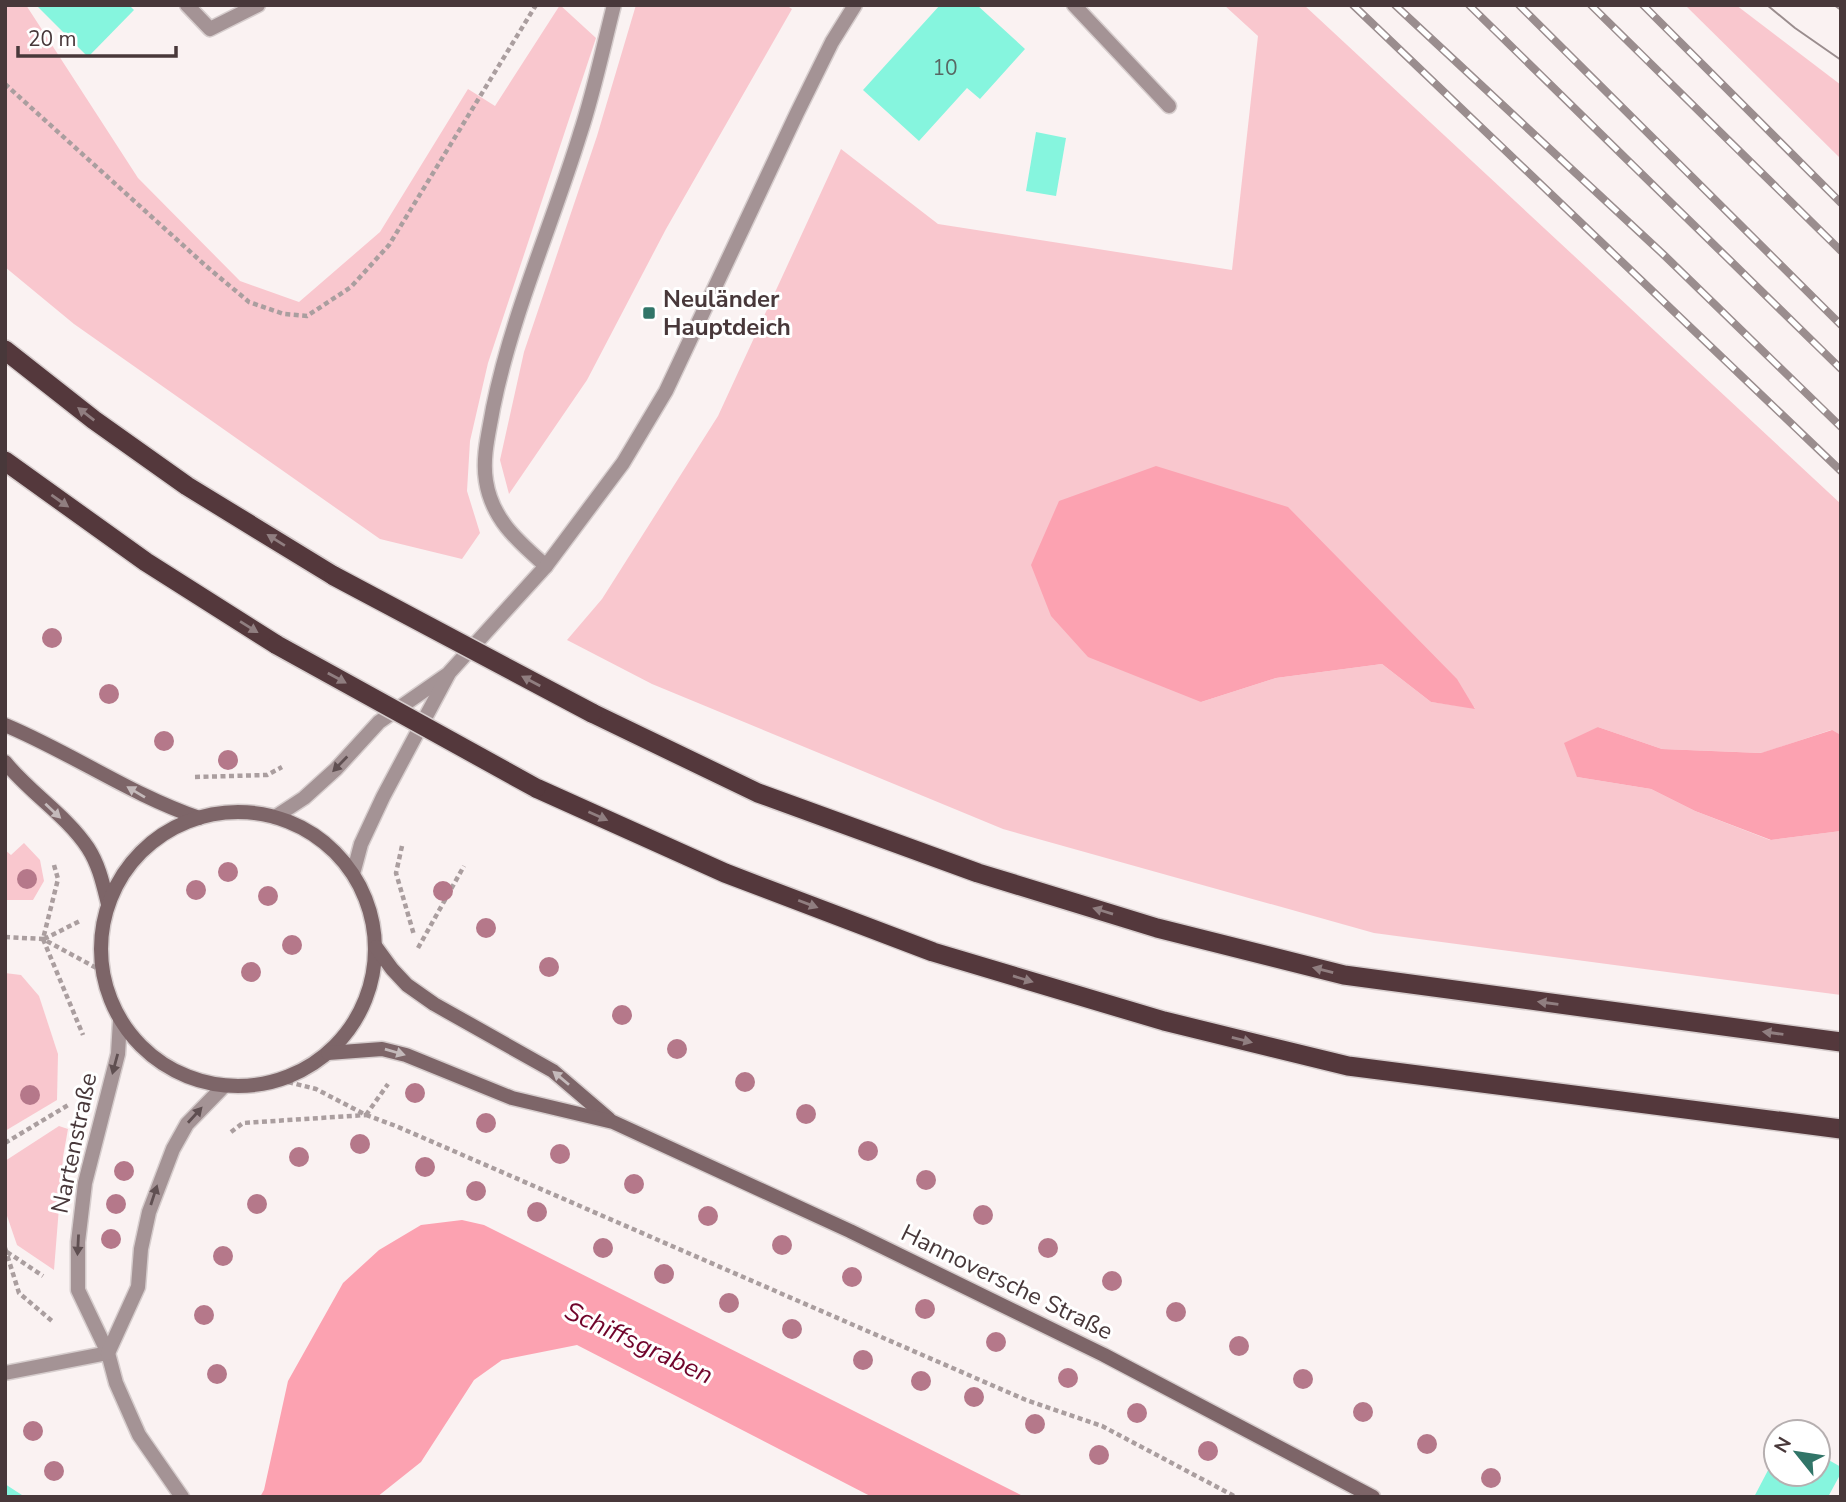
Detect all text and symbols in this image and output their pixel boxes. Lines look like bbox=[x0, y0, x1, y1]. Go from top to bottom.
scale bar bbox=[18, 14, 175, 58]
text: 20 m bbox=[28, 25, 77, 53]
house number: 10 bbox=[932, 54, 958, 82]
place label: Neuländer Hauptdeich bbox=[663, 283, 791, 343]
marker: Neuländer Hauptdeich bbox=[641, 305, 657, 321]
one-way arrow bbox=[78, 407, 96, 422]
one-way arrow bbox=[51, 494, 69, 508]
one-way arrow bbox=[266, 534, 285, 547]
one-way arrow bbox=[240, 621, 259, 634]
one-way arrow bbox=[327, 672, 346, 684]
one-way arrow bbox=[522, 675, 541, 687]
one-way arrow bbox=[333, 755, 349, 772]
one-way arrow bbox=[127, 786, 146, 798]
one-way arrow bbox=[44, 802, 61, 818]
one-way arrow bbox=[588, 810, 608, 822]
one-way arrow bbox=[797, 899, 818, 910]
one-way arrow bbox=[1092, 906, 1113, 916]
one-way arrow bbox=[1312, 964, 1334, 975]
one-way arrow bbox=[1013, 974, 1034, 984]
one-way arrow bbox=[1537, 997, 1559, 1008]
one-way arrow bbox=[1762, 1028, 1784, 1039]
one-way arrow bbox=[1231, 1035, 1253, 1046]
one-way arrow bbox=[385, 1048, 406, 1058]
one-way arrow bbox=[109, 1054, 119, 1075]
street label: Nartenstraße bbox=[43, 1070, 105, 1216]
one-way arrow bbox=[553, 1071, 570, 1086]
one-way arrow bbox=[187, 1107, 203, 1124]
one-way arrow bbox=[150, 1184, 160, 1205]
street label: Hannoversche Straße bbox=[896, 1217, 1118, 1347]
one-way arrow bbox=[73, 1234, 84, 1256]
water label: Schiffsgraben bbox=[559, 1293, 719, 1393]
north arrow bbox=[1762, 1418, 1832, 1488]
text: N bbox=[1768, 1432, 1798, 1458]

